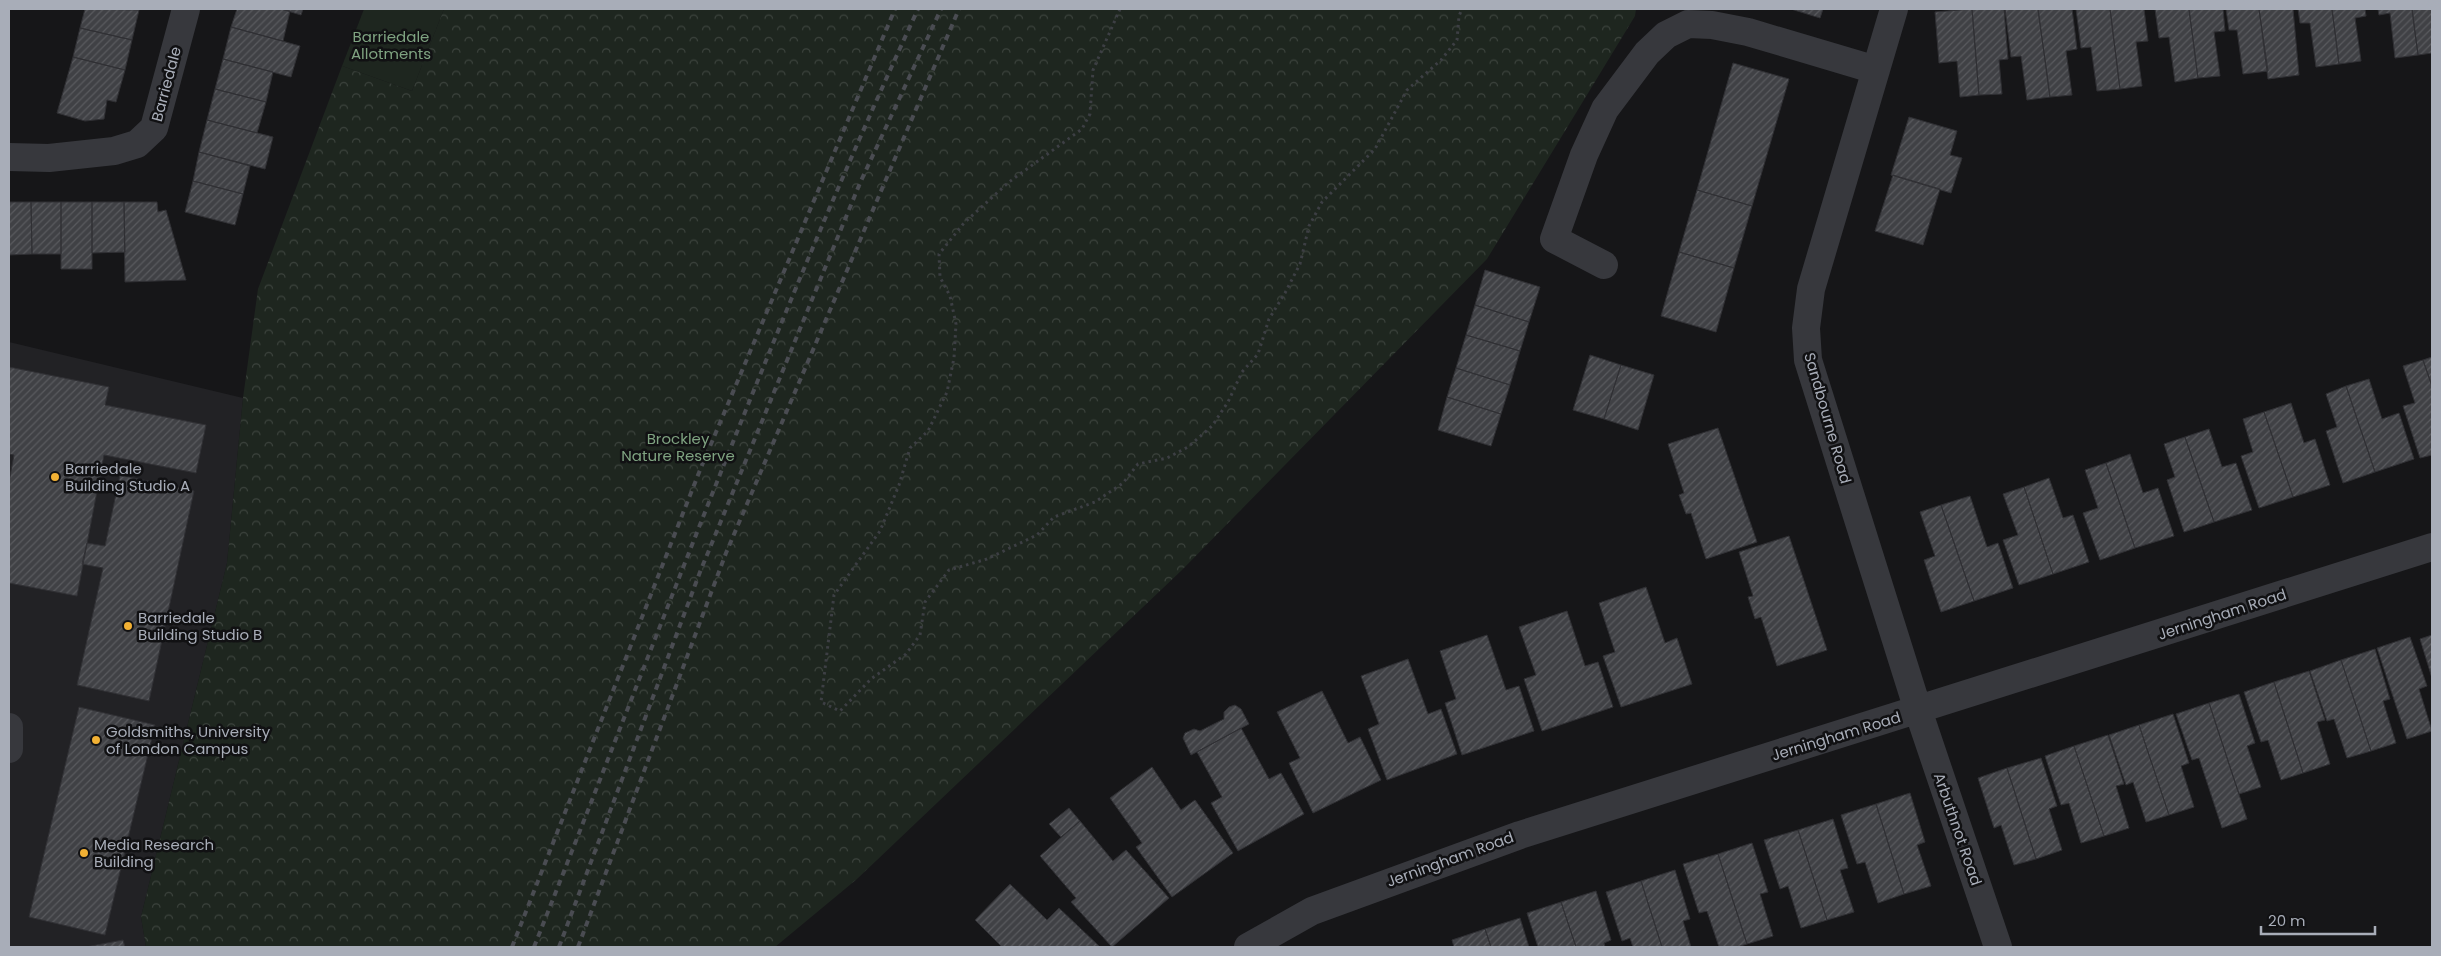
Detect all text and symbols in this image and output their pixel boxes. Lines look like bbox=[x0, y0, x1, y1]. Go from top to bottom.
park label: Barriedale Allotments bbox=[351, 26, 431, 64]
street label: Barriedale bbox=[146, 44, 186, 124]
street label: Sandbourne Road bbox=[1799, 350, 1857, 486]
park label: Brockley Nature Reserve bbox=[621, 428, 735, 466]
place label: Barriedale Building Studio A bbox=[65, 458, 190, 496]
marker: Barriedale Building Studio A bbox=[49, 471, 61, 483]
street label: Jerningham Road bbox=[2155, 583, 2289, 645]
place label: Barriedale Building Studio B bbox=[138, 607, 262, 645]
marker: Barriedale Building Studio B bbox=[122, 620, 134, 632]
street label: Jerningham Road bbox=[1769, 706, 1903, 766]
place label: Goldsmiths, University of London Campus bbox=[106, 721, 271, 759]
marker: Goldsmiths, University of London Campus bbox=[90, 734, 102, 746]
street label: Arbuthnot Road bbox=[1929, 770, 1987, 888]
street label: Jerningham Road bbox=[1383, 826, 1517, 892]
place label: Media Research Building bbox=[94, 834, 214, 872]
marker: Media Research Building bbox=[78, 847, 90, 859]
scale bar bbox=[2261, 904, 2375, 936]
text: 20 m bbox=[2268, 910, 2306, 931]

